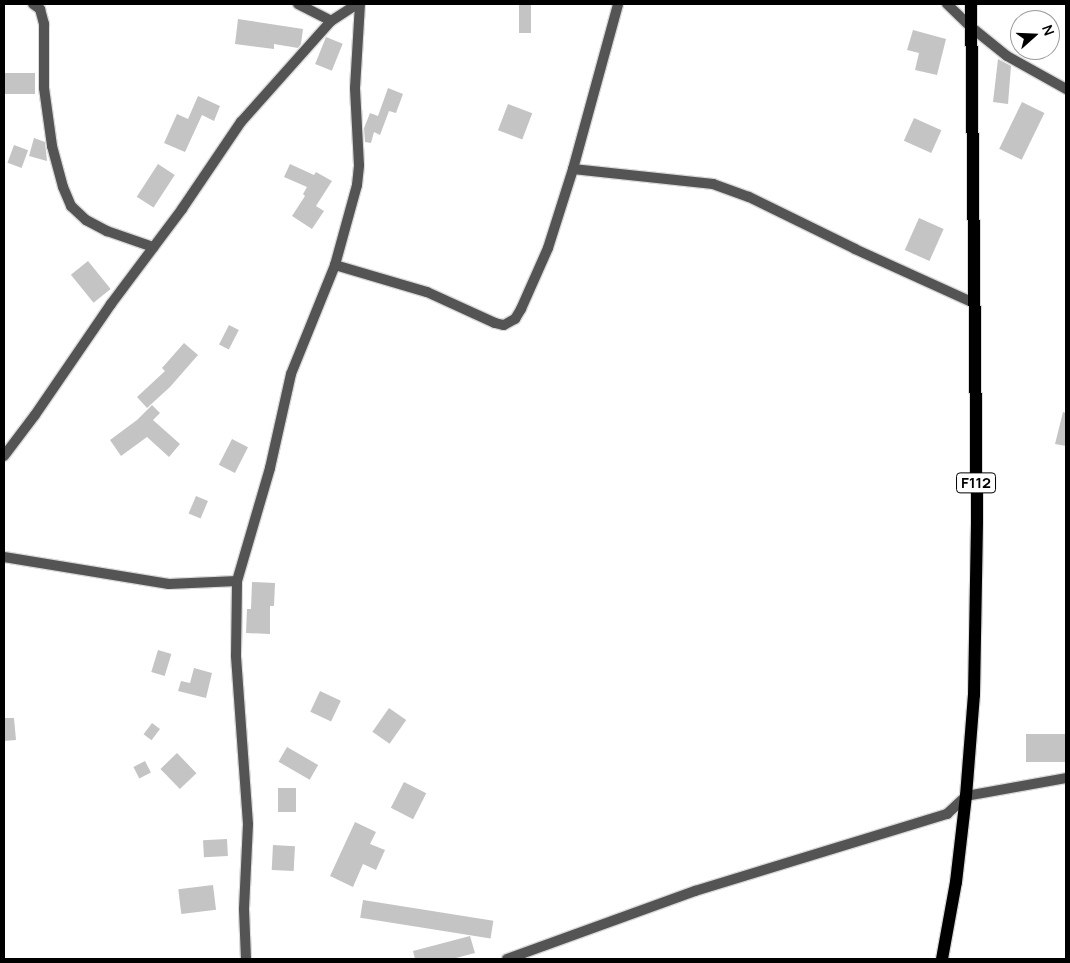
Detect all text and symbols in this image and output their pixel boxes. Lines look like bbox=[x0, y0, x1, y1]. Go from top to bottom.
north arrow bbox=[1010, 10, 1060, 60]
text: N bbox=[1038, 22, 1059, 38]
road number: F112 bbox=[956, 470, 996, 496]

